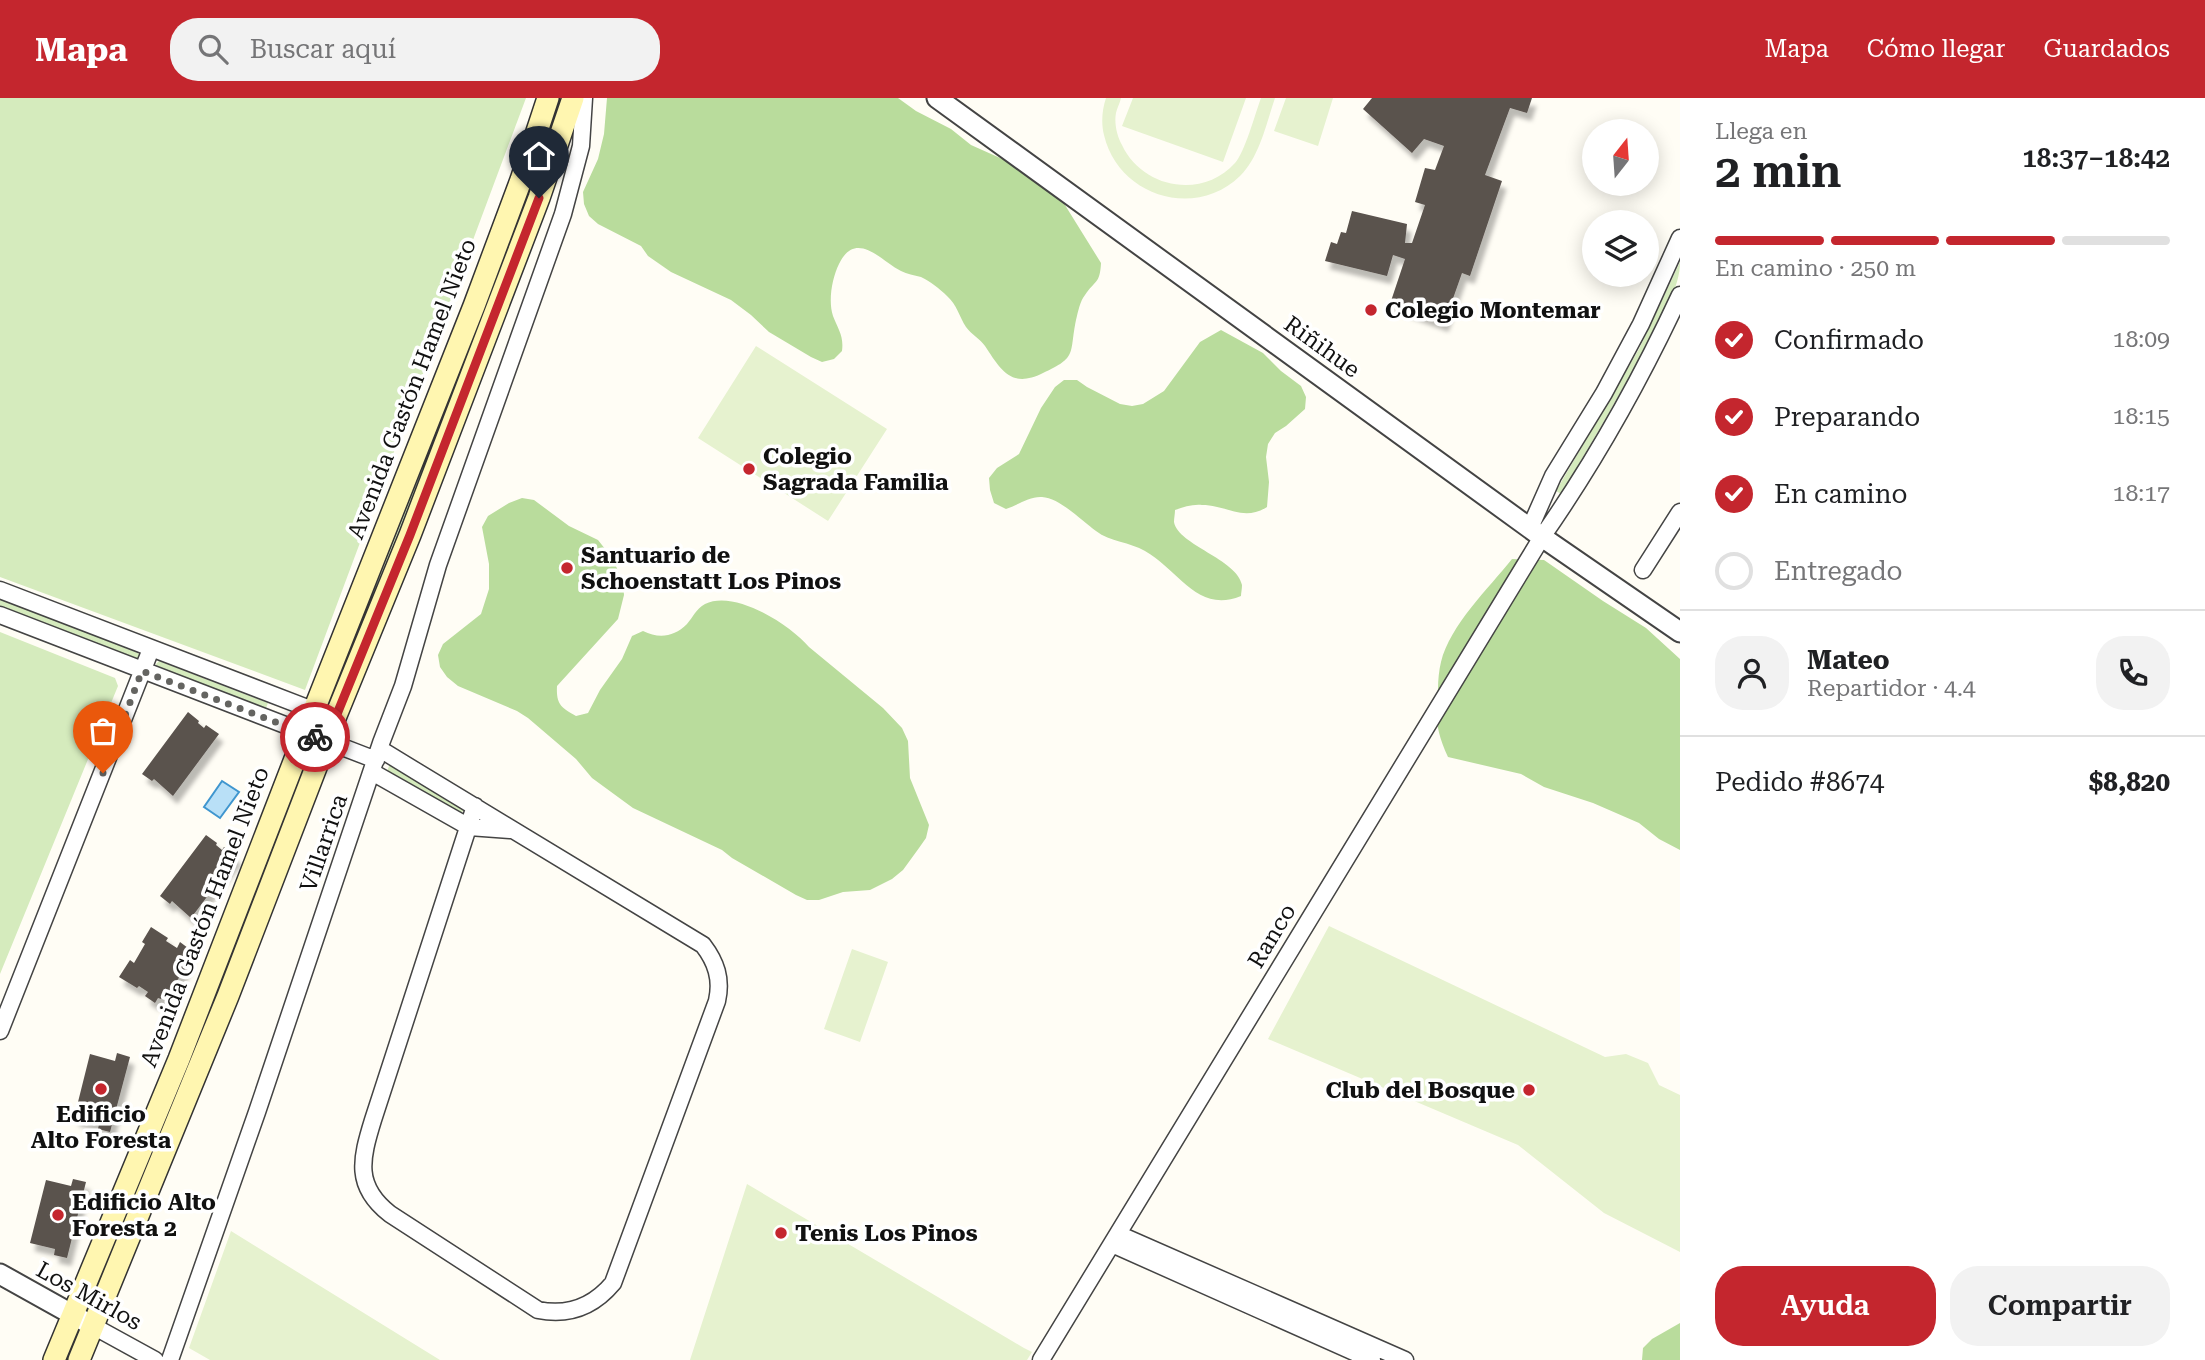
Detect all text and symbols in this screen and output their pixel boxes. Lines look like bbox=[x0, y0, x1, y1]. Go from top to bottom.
search box bbox=[170, 18, 660, 81]
text: Mapa bbox=[35, 30, 128, 69]
icon: search bbox=[194, 30, 232, 68]
text: Buscar aquí bbox=[250, 34, 396, 64]
text: Mapa bbox=[1765, 35, 1829, 63]
text: Cómo llegar bbox=[1867, 35, 2005, 63]
text: Guardados bbox=[2043, 35, 2170, 63]
text: Llega en bbox=[1715, 118, 1807, 145]
north arrow bbox=[1582, 119, 1659, 196]
map controls bbox=[1582, 119, 1659, 287]
pin bbox=[509, 126, 569, 198]
icon: home bbox=[520, 137, 558, 175]
text: 18:37–18:42 bbox=[2022, 143, 2170, 173]
text: 2 min bbox=[1715, 144, 1842, 198]
button: layers bbox=[1582, 210, 1659, 287]
street label: Avenida Gastón Hamel Nieto bbox=[342, 235, 482, 543]
text: En camino · 250 m bbox=[1715, 255, 1916, 282]
place label: Colegio Montemar bbox=[1385, 297, 1601, 324]
marker: Colegio Montemar bbox=[1363, 302, 1379, 318]
street label: Riñihue bbox=[1279, 310, 1365, 384]
icon: check bbox=[1715, 321, 1753, 359]
text: Confirmado bbox=[1774, 325, 1924, 355]
text: 18:09 bbox=[2113, 326, 2170, 353]
icon: check bbox=[1715, 398, 1753, 436]
text: Preparando bbox=[1774, 402, 1920, 432]
text: 18:15 bbox=[2113, 403, 2170, 430]
place label: Colegio Sagrada Familia bbox=[763, 443, 949, 496]
marker: Colegio Sagrada Familia bbox=[741, 461, 757, 477]
icon: check bbox=[1715, 475, 1753, 513]
text: En camino bbox=[1774, 479, 1907, 509]
text: 18:17 bbox=[2113, 480, 2170, 507]
place label: Santuario de Schoenstatt Los Pinos bbox=[581, 542, 841, 595]
text: Entregado bbox=[1774, 556, 1903, 586]
marker: Santuario de Schoenstatt Los Pinos bbox=[559, 560, 575, 576]
button: person bbox=[1715, 636, 1789, 710]
button: phone bbox=[2096, 636, 2170, 710]
text: Mateo bbox=[1807, 645, 1890, 675]
text: Repartidor · 4.4 bbox=[1807, 675, 1976, 702]
pin bbox=[73, 701, 133, 773]
courier bbox=[280, 702, 350, 772]
icon: bag bbox=[84, 712, 122, 750]
icon: bike bbox=[296, 718, 334, 756]
street label: Avenida Gastón Hamel Nieto bbox=[135, 763, 275, 1071]
text: Pedido #8674 bbox=[1715, 767, 1884, 797]
text: $8,820 bbox=[2089, 767, 2170, 797]
street label: Villarrica bbox=[295, 790, 353, 895]
street label: Ranco bbox=[1242, 899, 1302, 973]
place label: Club del Bosque bbox=[1325, 1077, 1515, 1104]
marker: Edificio Alto Foresta bbox=[93, 1081, 109, 1097]
marker: Club del Bosque bbox=[1521, 1082, 1537, 1098]
place label: Edificio Alto Foresta bbox=[31, 1101, 172, 1154]
place label: Edificio Alto Foresta 2 bbox=[72, 1189, 216, 1242]
marker: Edificio Alto Foresta 2 bbox=[50, 1207, 66, 1223]
place label: Tenis Los Pinos bbox=[795, 1220, 978, 1247]
marker: Tenis Los Pinos bbox=[773, 1225, 789, 1241]
street label: Los Mirlos bbox=[32, 1256, 146, 1336]
button: Ayuda bbox=[1715, 1266, 1936, 1346]
button: Compartir bbox=[1950, 1266, 2170, 1346]

